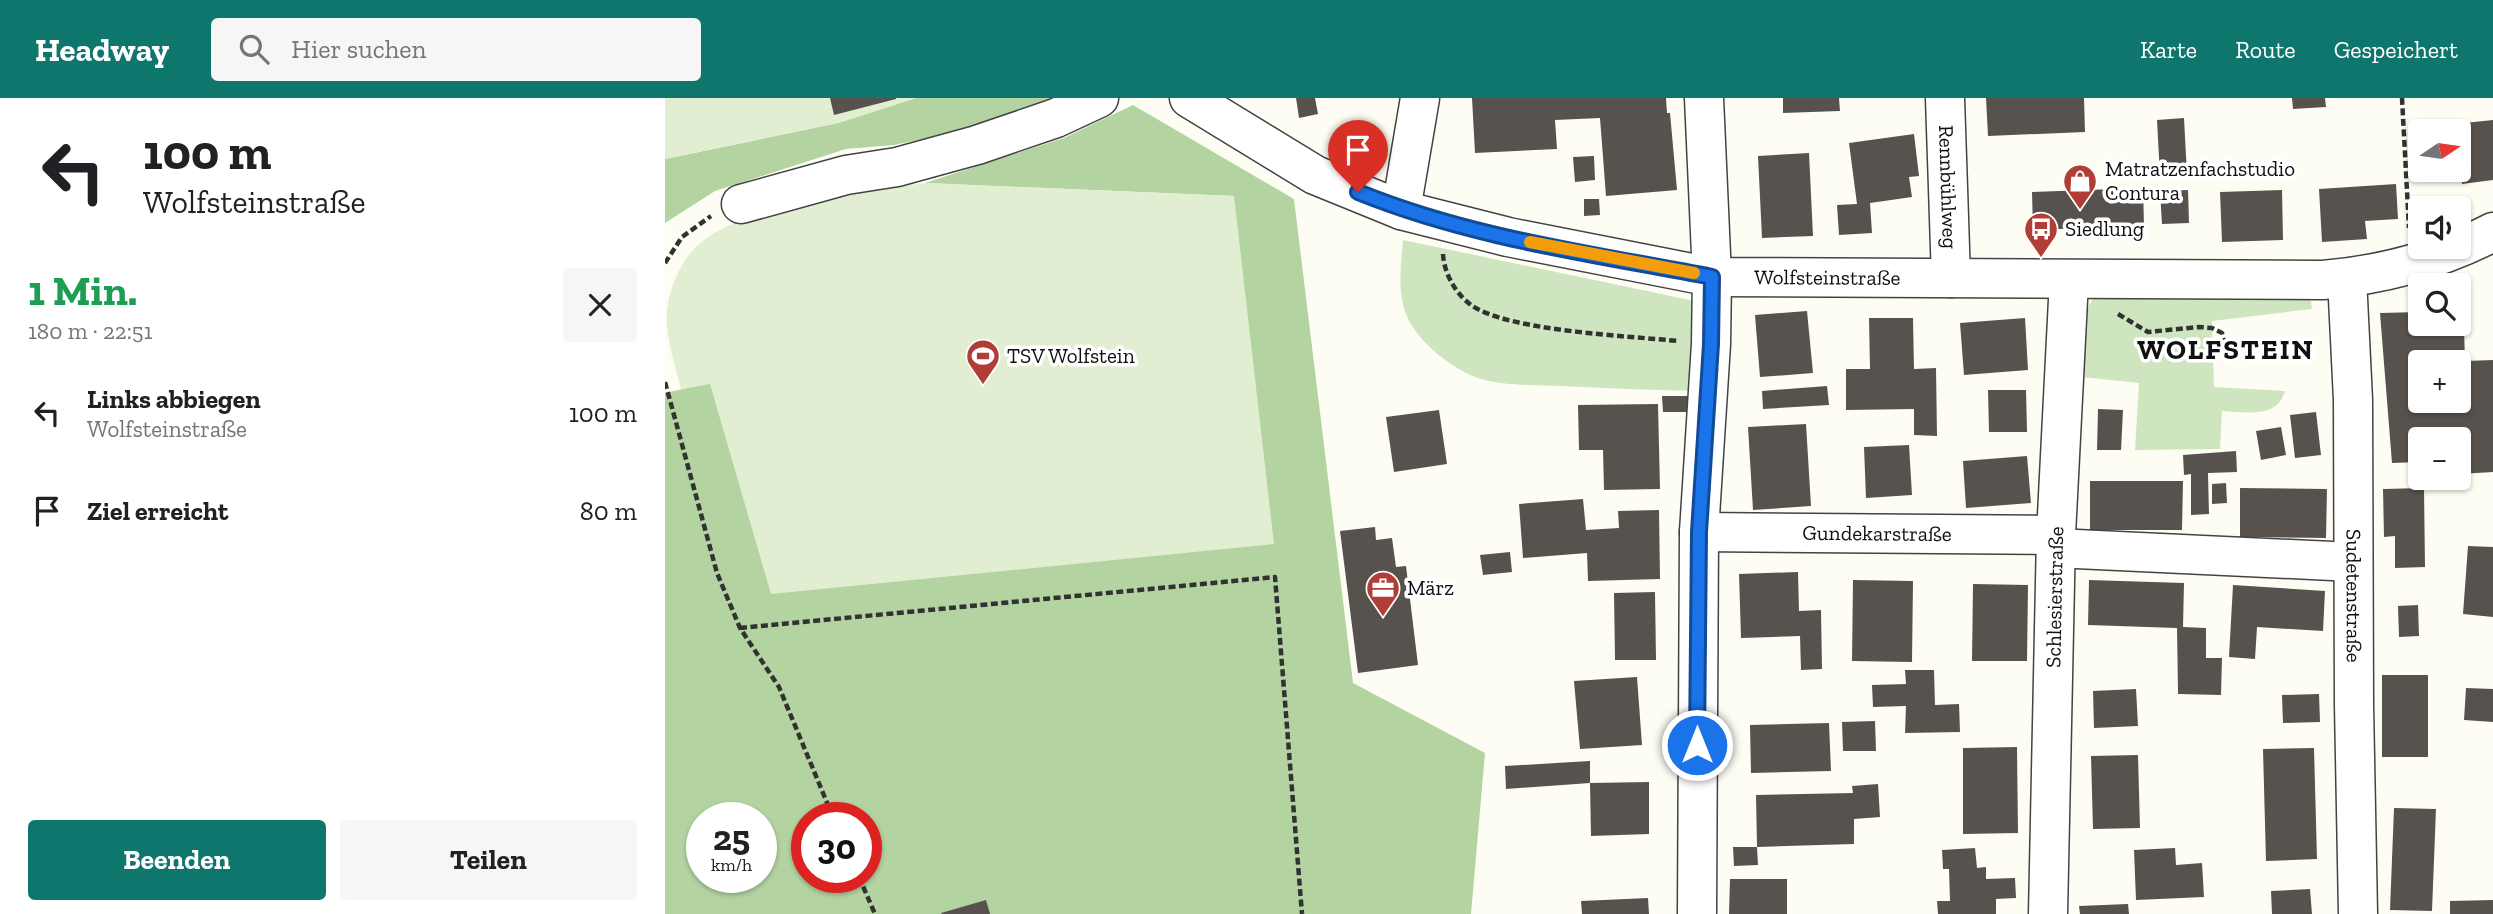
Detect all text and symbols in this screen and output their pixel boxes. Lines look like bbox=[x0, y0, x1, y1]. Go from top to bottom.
search box bbox=[211, 18, 701, 81]
text: Headway bbox=[35, 30, 169, 69]
icon: search bbox=[235, 30, 273, 68]
text: Hier suchen bbox=[291, 33, 426, 65]
text: Karte bbox=[2140, 35, 2197, 64]
text: Route bbox=[2235, 35, 2296, 64]
text: Gespeichert bbox=[2334, 35, 2458, 64]
north arrow bbox=[2408, 119, 2471, 182]
map controls bbox=[2408, 119, 2471, 490]
pin bbox=[1328, 120, 1388, 192]
text: 100 m bbox=[143, 123, 271, 182]
street label: Rennbühlweg bbox=[1934, 125, 1963, 250]
icon: left bbox=[28, 126, 119, 217]
icon: arrive bbox=[1339, 131, 1377, 169]
place label: Matratzenfachstudio Contura bbox=[2105, 156, 2295, 205]
shop icon: Matratzenfachstudio Contura bbox=[2061, 162, 2099, 211]
text: Wolfsteinstraße bbox=[143, 183, 365, 221]
button: sound bbox=[2408, 196, 2471, 259]
bus stop icon: Siedlung bbox=[2022, 210, 2060, 259]
place label: Siedlung bbox=[2065, 216, 2145, 241]
street label: Wolfsteinstraße bbox=[1754, 264, 1900, 290]
text: 1 Min. bbox=[28, 265, 137, 316]
button: close bbox=[563, 268, 637, 342]
button: search bbox=[2408, 273, 2471, 336]
text: 180 m · 22:51 bbox=[28, 317, 153, 345]
district label: WOLFSTEIN bbox=[2137, 333, 2315, 366]
sports icon: TSV Wolfstein bbox=[964, 337, 1002, 386]
place label: TSV Wolfstein bbox=[1007, 343, 1135, 368]
button: + bbox=[2408, 350, 2471, 413]
text: Links abbiegen bbox=[87, 383, 261, 415]
icon: left bbox=[28, 394, 66, 432]
text: 100 m bbox=[569, 397, 637, 429]
text: Wolfsteinstraße bbox=[87, 415, 247, 443]
button: − bbox=[2408, 427, 2471, 490]
icon: arrive bbox=[28, 492, 66, 530]
text: Ziel erreicht bbox=[87, 495, 228, 527]
text: 80 m bbox=[580, 495, 637, 527]
street label: Gundekarstraße bbox=[1802, 520, 1952, 546]
street label: Schlesierstraße bbox=[2040, 526, 2068, 668]
street label: Sudetenstraße bbox=[2341, 529, 2367, 663]
office icon: März bbox=[1364, 569, 1402, 618]
place label: März bbox=[1407, 575, 1454, 600]
position arrow bbox=[1660, 708, 1734, 782]
speed limit sign: 30 bbox=[791, 802, 882, 893]
text: 25 bbox=[713, 817, 750, 859]
button: Beenden bbox=[28, 820, 326, 900]
button: Teilen bbox=[340, 820, 637, 900]
text: km/h bbox=[711, 854, 752, 876]

